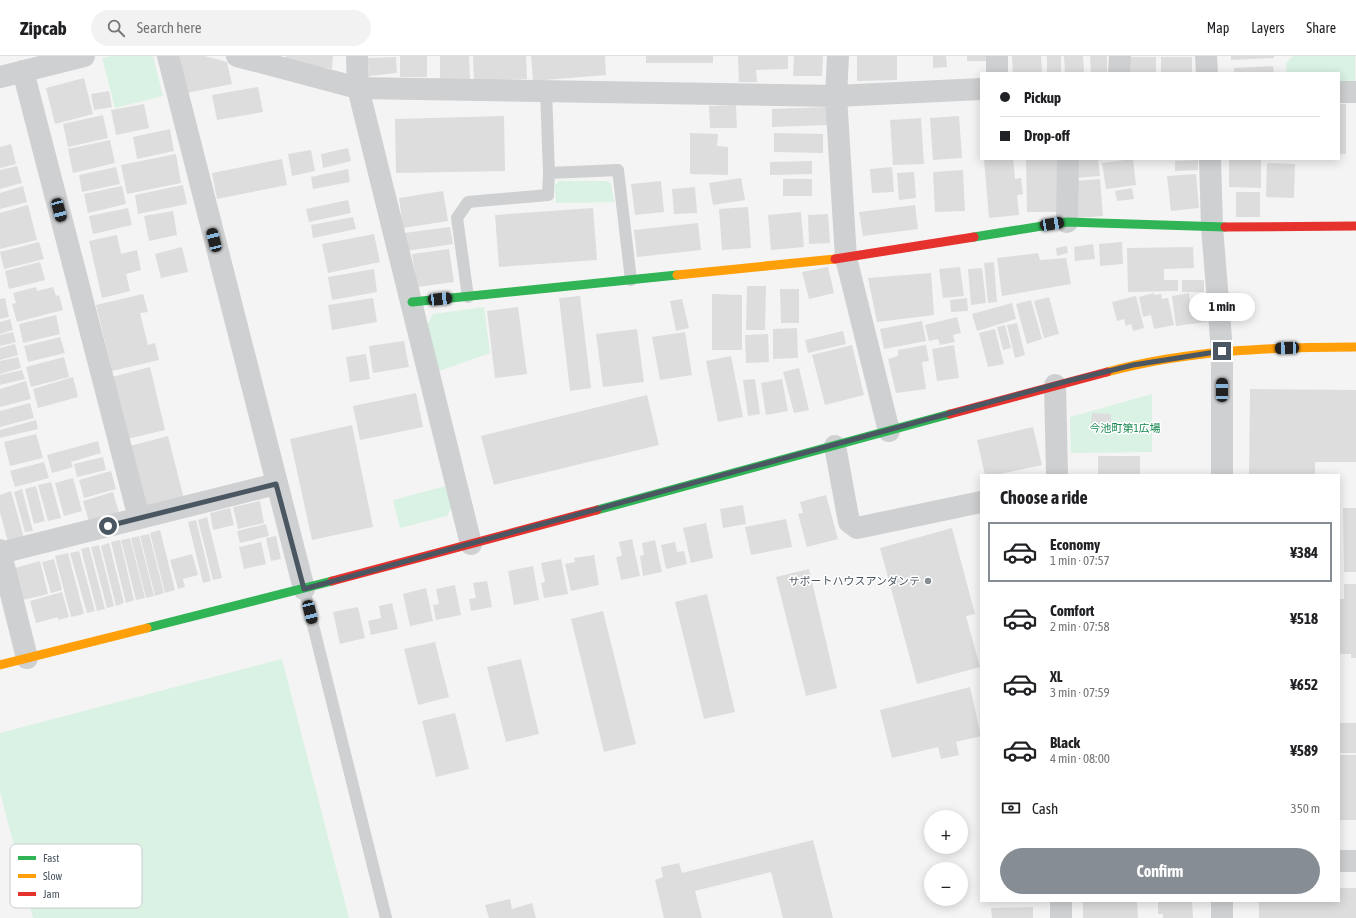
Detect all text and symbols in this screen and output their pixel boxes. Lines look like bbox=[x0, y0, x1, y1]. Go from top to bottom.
search box bbox=[91, 10, 371, 46]
text: Zipcab bbox=[20, 17, 67, 39]
icon: search bbox=[105, 17, 127, 39]
text: Search here bbox=[137, 19, 202, 36]
text: Map bbox=[1207, 20, 1229, 36]
text: Layers bbox=[1251, 20, 1284, 36]
text: Share bbox=[1306, 20, 1336, 36]
text: Pickup bbox=[1024, 89, 1061, 106]
text: Drop-off bbox=[1024, 127, 1070, 144]
car bbox=[50, 197, 68, 223]
car bbox=[1039, 216, 1065, 232]
car bbox=[205, 227, 223, 253]
car bbox=[427, 292, 453, 306]
callout: 1 min bbox=[1189, 293, 1255, 321]
text: 1 min bbox=[1209, 299, 1235, 314]
route end bbox=[1213, 342, 1231, 360]
car bbox=[1275, 342, 1299, 354]
car bbox=[1216, 378, 1228, 402]
park label: 今池町第1広場 bbox=[1089, 422, 1161, 434]
text: Choose a ride bbox=[1000, 487, 1088, 508]
route start bbox=[99, 517, 117, 535]
icon: car bbox=[1002, 534, 1038, 570]
text: Economy bbox=[1050, 536, 1100, 553]
text: ¥384 bbox=[1290, 544, 1318, 561]
text: 1 min · 07:57 bbox=[1050, 553, 1110, 568]
place label: サポートハウスアンダンテ bbox=[788, 575, 920, 587]
marker: サポートハウスアンダンテ bbox=[923, 576, 933, 586]
car bbox=[301, 599, 319, 625]
icon: car bbox=[1002, 600, 1038, 636]
text: Comfort bbox=[1050, 602, 1094, 619]
text: ¥518 bbox=[1290, 610, 1318, 627]
text: 2 min · 07:58 bbox=[1050, 619, 1110, 634]
icon: car bbox=[1002, 666, 1038, 702]
text: XL bbox=[1050, 668, 1063, 685]
text: ¥652 bbox=[1290, 676, 1318, 693]
text: 3 min · 07:59 bbox=[1050, 685, 1110, 700]
icon: car bbox=[1002, 732, 1038, 768]
text: Black bbox=[1050, 734, 1080, 751]
text: ¥589 bbox=[1290, 742, 1318, 759]
text: 4 min · 08:00 bbox=[1050, 751, 1110, 766]
icon: cash bbox=[1000, 797, 1022, 819]
text: Cash bbox=[1032, 800, 1058, 817]
text: 350 m bbox=[1291, 801, 1320, 816]
map controls bbox=[924, 810, 968, 906]
button: + bbox=[924, 810, 968, 854]
legend bbox=[10, 844, 142, 908]
button: Confirm bbox=[1000, 848, 1320, 894]
text: Fast bbox=[43, 852, 59, 864]
button: − bbox=[924, 862, 968, 906]
text: Slow bbox=[43, 870, 62, 882]
text: Jam bbox=[43, 888, 60, 900]

